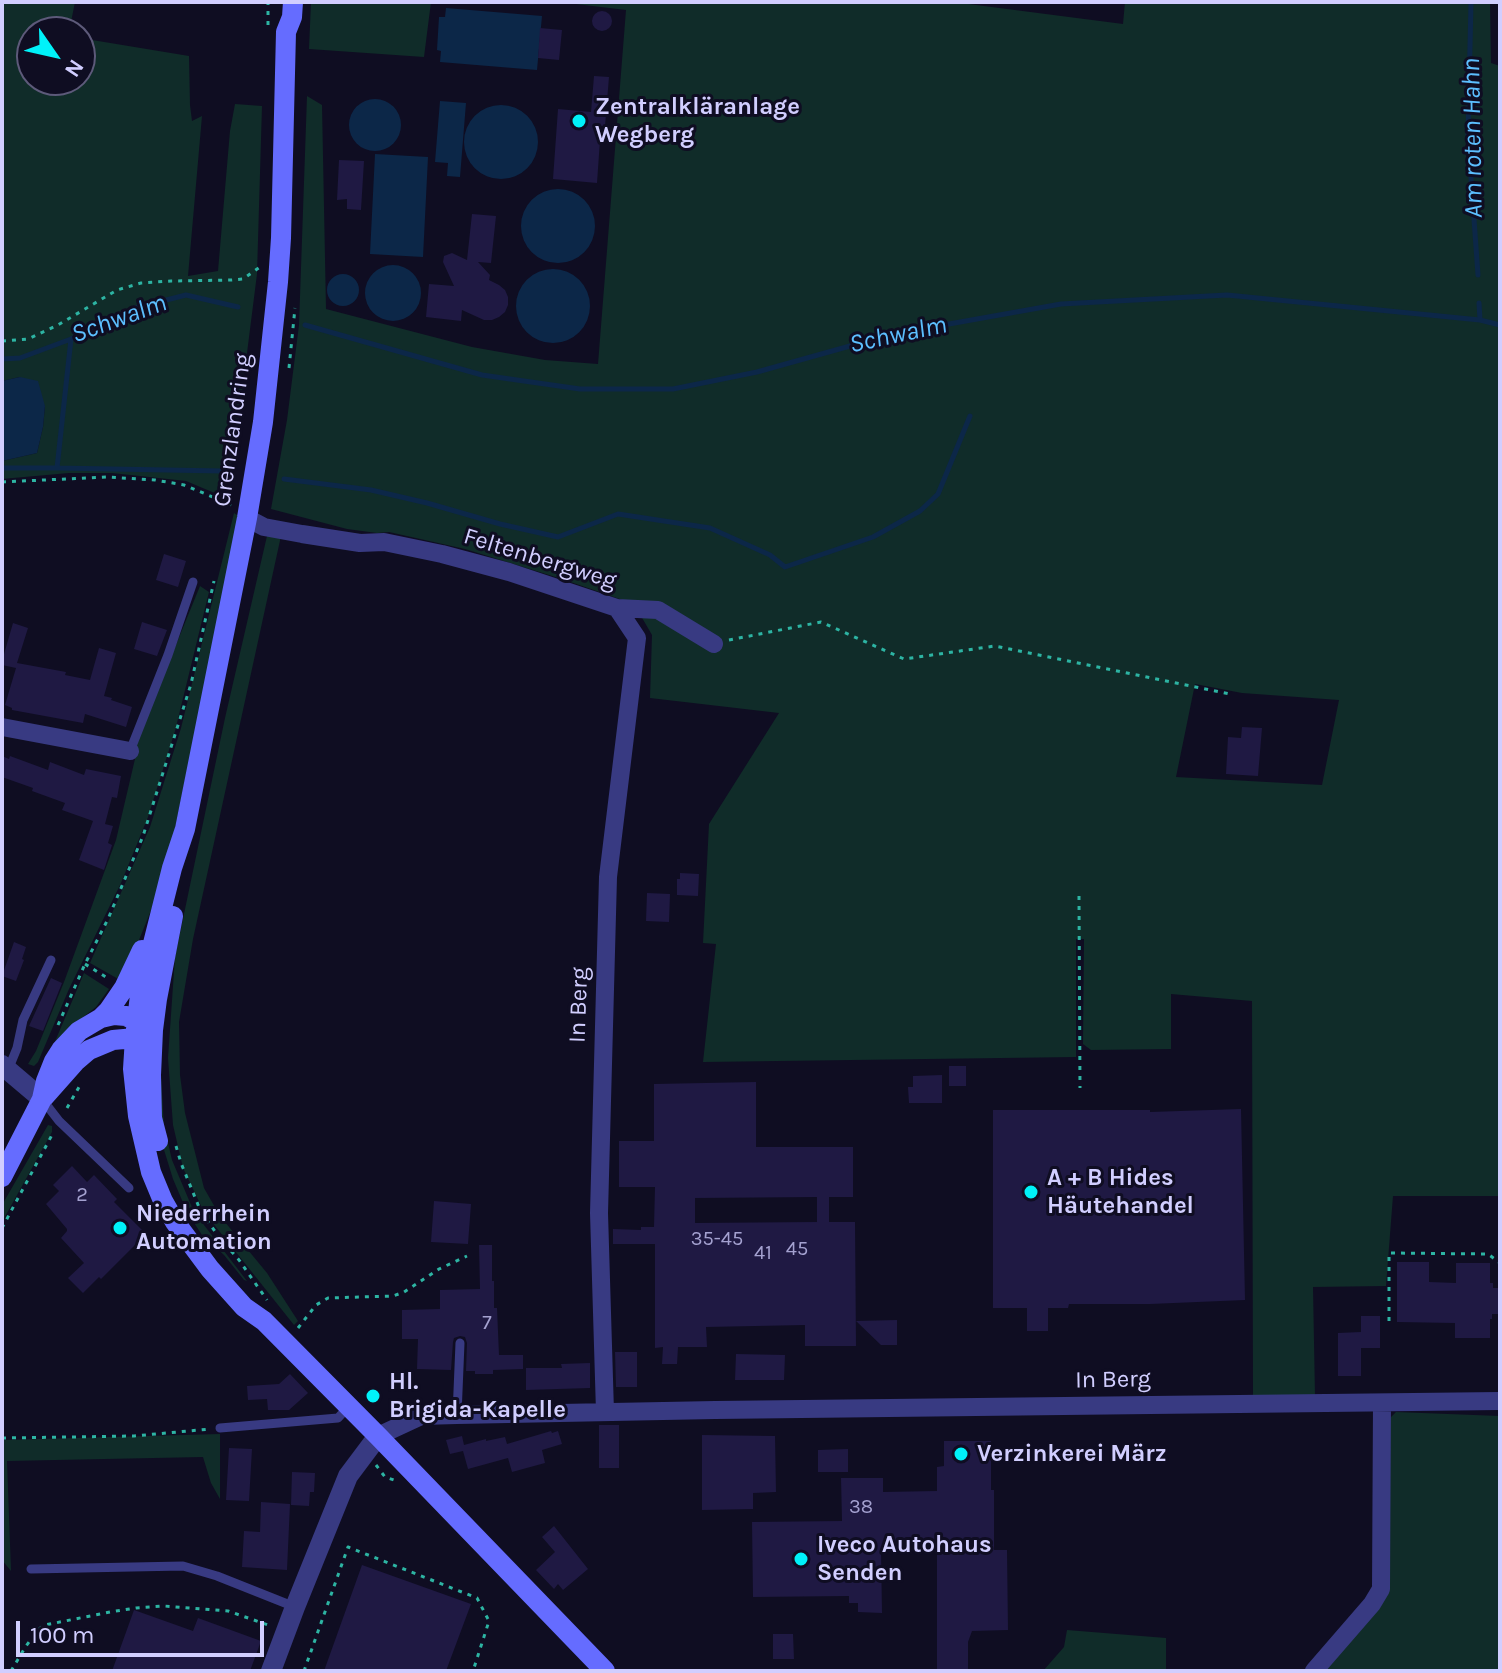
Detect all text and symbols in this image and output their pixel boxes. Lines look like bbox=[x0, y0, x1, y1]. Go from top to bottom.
north arrow bbox=[16, 16, 96, 96]
text: N bbox=[59, 54, 89, 82]
water label: Am roten Hahn bbox=[1456, 58, 1490, 218]
place label: Zentralkläranlage Wegberg bbox=[595, 93, 800, 149]
marker: Zentralkläranlage Wegberg bbox=[570, 112, 588, 130]
water label: Schwalm bbox=[67, 287, 171, 351]
water label: Schwalm bbox=[846, 309, 950, 361]
street label: Grenzlandring bbox=[208, 351, 258, 509]
street label: Feltenbergweg bbox=[460, 522, 620, 596]
street label: In Berg bbox=[563, 967, 595, 1043]
place label: A + B Hides Häutehandel bbox=[1047, 1164, 1194, 1220]
house number: 2 bbox=[76, 1183, 88, 1207]
marker: A + B Hides Häutehandel bbox=[1022, 1183, 1040, 1201]
place label: Niederrhein Automation bbox=[136, 1200, 272, 1256]
marker: Niederrhein Automation bbox=[111, 1219, 129, 1237]
house number: 35-45 bbox=[691, 1227, 743, 1251]
house number: 45 bbox=[786, 1237, 808, 1261]
house number: 41 bbox=[754, 1241, 772, 1265]
house number: 7 bbox=[482, 1311, 492, 1335]
street label: In Berg bbox=[1075, 1365, 1151, 1395]
place label: Hl. Brigida-Kapelle bbox=[389, 1368, 566, 1424]
marker: Hl. Brigida-Kapelle bbox=[364, 1387, 382, 1405]
place label: Verzinkerei März bbox=[977, 1440, 1167, 1468]
marker: Verzinkerei März bbox=[952, 1445, 970, 1463]
house number: 38 bbox=[849, 1495, 873, 1519]
place label: Iveco Autohaus Senden bbox=[817, 1531, 992, 1587]
marker: Iveco Autohaus Senden bbox=[792, 1550, 810, 1568]
scale bar bbox=[20, 1605, 268, 1655]
text: 100 m bbox=[30, 1621, 95, 1649]

